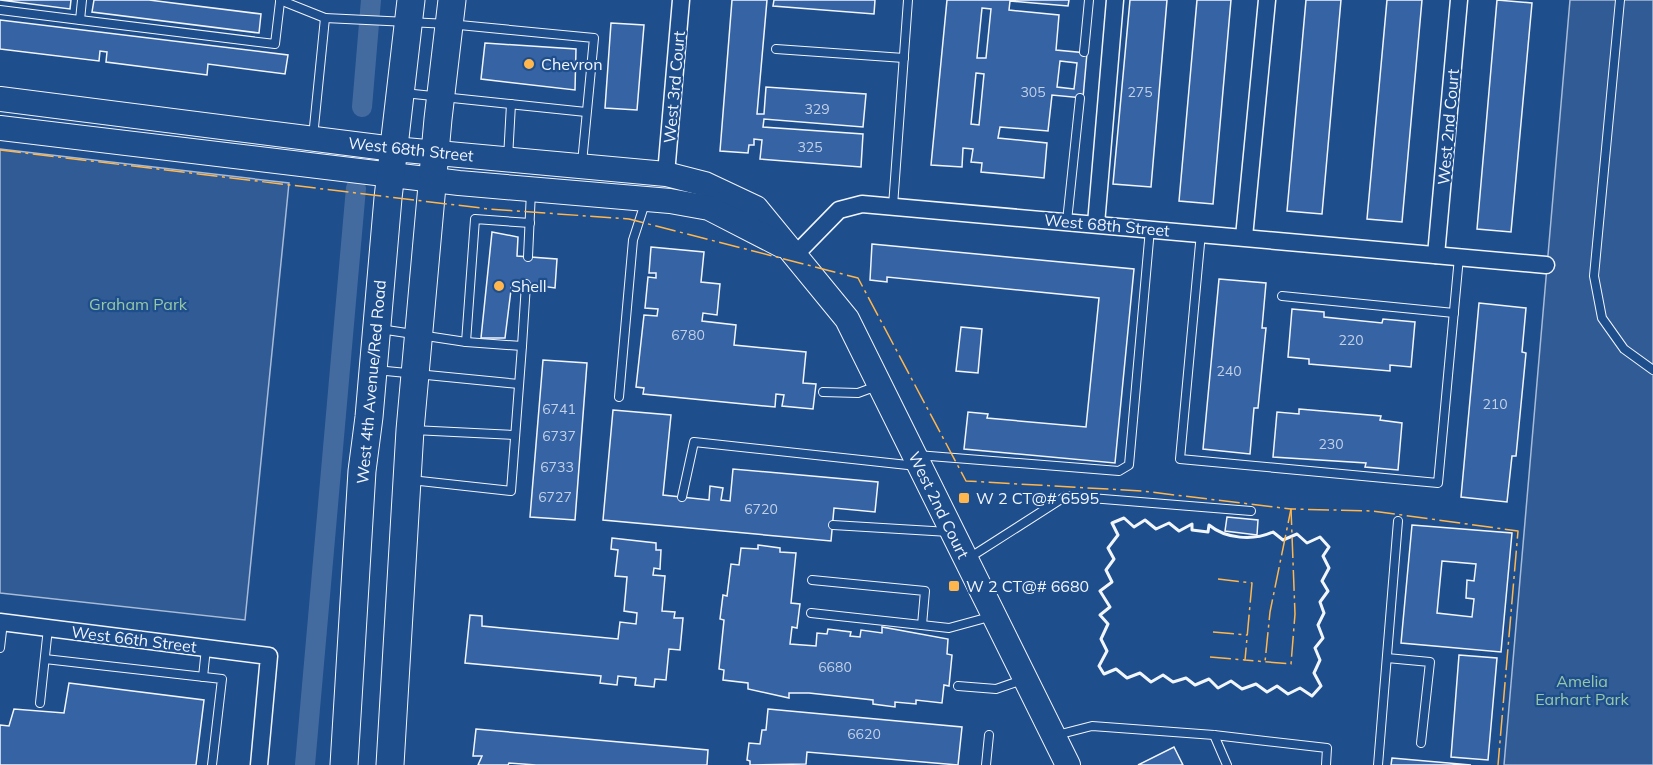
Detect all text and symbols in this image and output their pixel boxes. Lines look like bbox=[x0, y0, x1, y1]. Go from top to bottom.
street label: West 3rd Court bbox=[659, 30, 689, 144]
place label: Chevron bbox=[541, 54, 603, 74]
marker: Chevron bbox=[522, 57, 536, 71]
street label: West 2nd Court bbox=[1433, 68, 1463, 186]
house number: 305 bbox=[1020, 83, 1046, 101]
house number: 275 bbox=[1127, 83, 1153, 101]
house number: 329 bbox=[804, 100, 830, 118]
street label: West 68th Street bbox=[347, 132, 475, 166]
house number: 325 bbox=[797, 138, 823, 156]
street label: West 68th Street bbox=[1043, 210, 1171, 240]
place label: Shell bbox=[511, 276, 547, 296]
street label: West 4th Avenue/Red Road bbox=[352, 279, 390, 485]
marker: Shell bbox=[492, 279, 506, 293]
park label: Graham Park bbox=[89, 294, 188, 314]
house number: 6780 bbox=[671, 326, 705, 344]
house number: 220 bbox=[1338, 331, 1364, 349]
house number: 240 bbox=[1216, 362, 1242, 380]
house number: 210 bbox=[1482, 395, 1508, 413]
house number: 6741 bbox=[542, 400, 576, 418]
house number: 6737 bbox=[542, 427, 576, 445]
house number: 230 bbox=[1318, 435, 1344, 453]
street label: West 2nd Court bbox=[904, 448, 974, 562]
house number: 6733 bbox=[540, 458, 574, 476]
house number: 6727 bbox=[538, 488, 572, 506]
place label: W 2 CT@# 6595 bbox=[976, 488, 1099, 508]
marker: W 2 CT@# 6595 bbox=[957, 491, 971, 505]
house number: 6720 bbox=[744, 500, 778, 518]
place label: W 2 CT@# 6680 bbox=[966, 576, 1089, 596]
marker: W 2 CT@# 6680 bbox=[947, 579, 961, 593]
street label: West 66th Street bbox=[70, 621, 198, 657]
house number: 6680 bbox=[818, 658, 852, 676]
park label: Amelia Earhart Park bbox=[1535, 671, 1629, 709]
house number: 6620 bbox=[847, 725, 881, 743]

